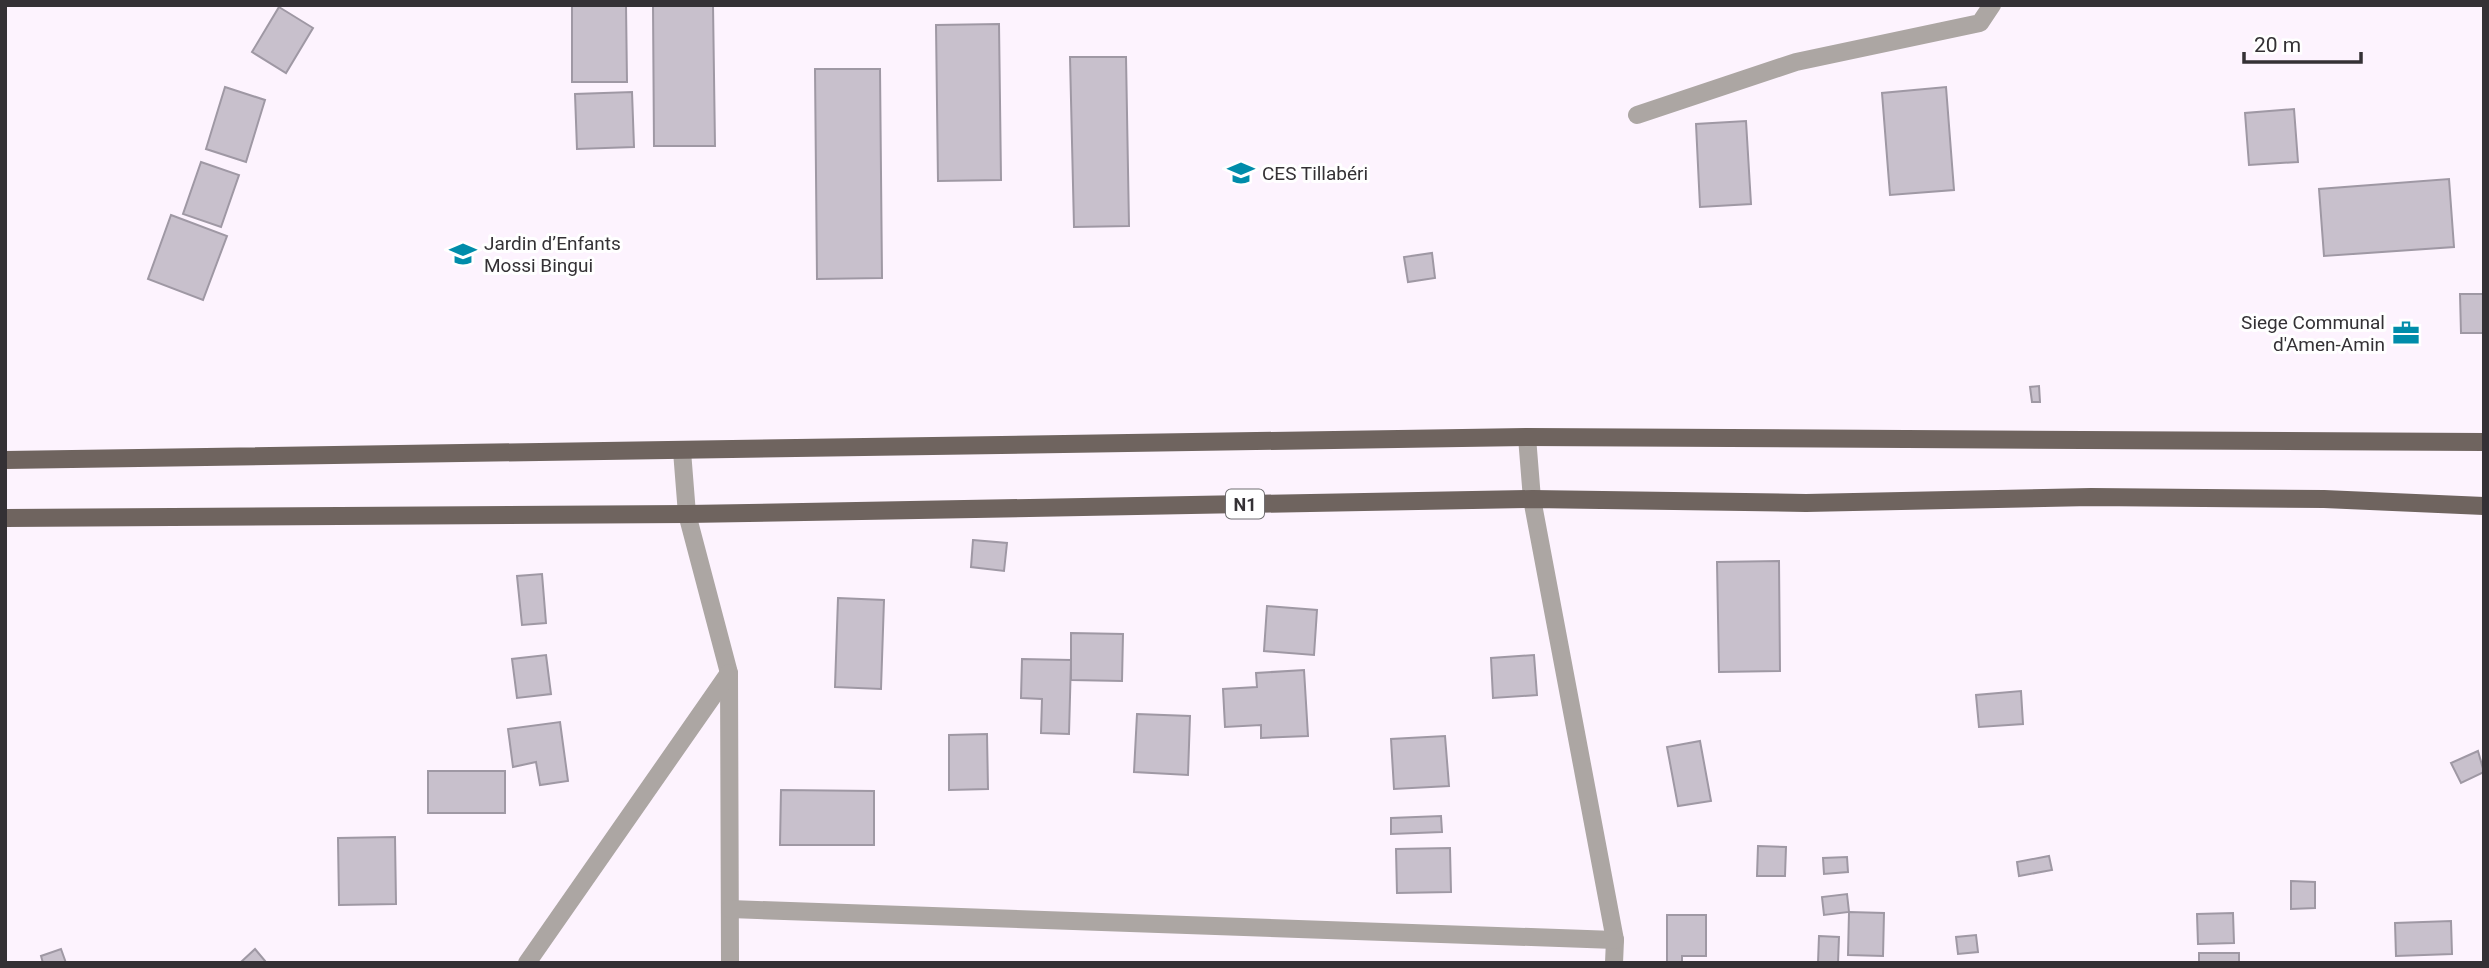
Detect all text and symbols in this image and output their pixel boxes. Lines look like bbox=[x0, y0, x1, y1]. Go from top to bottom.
scale bar bbox=[2244, 21, 2361, 65]
text: 20 m bbox=[2254, 33, 2301, 57]
school or university icon: CES Tillabéri bbox=[1226, 158, 1256, 188]
place label: CES Tillabéri bbox=[1262, 162, 1368, 185]
place label: Jardin d’Enfants Mossi Bingui bbox=[484, 232, 621, 277]
school or university icon: Jardin d’Enfants Mossi Bingui bbox=[448, 239, 478, 269]
place label: Siege Communal d'Amen-Amin bbox=[2241, 311, 2385, 356]
office icon: Siege Communal d'Amen-Amin bbox=[2391, 318, 2421, 348]
road number: N1 bbox=[1226, 490, 1264, 518]

